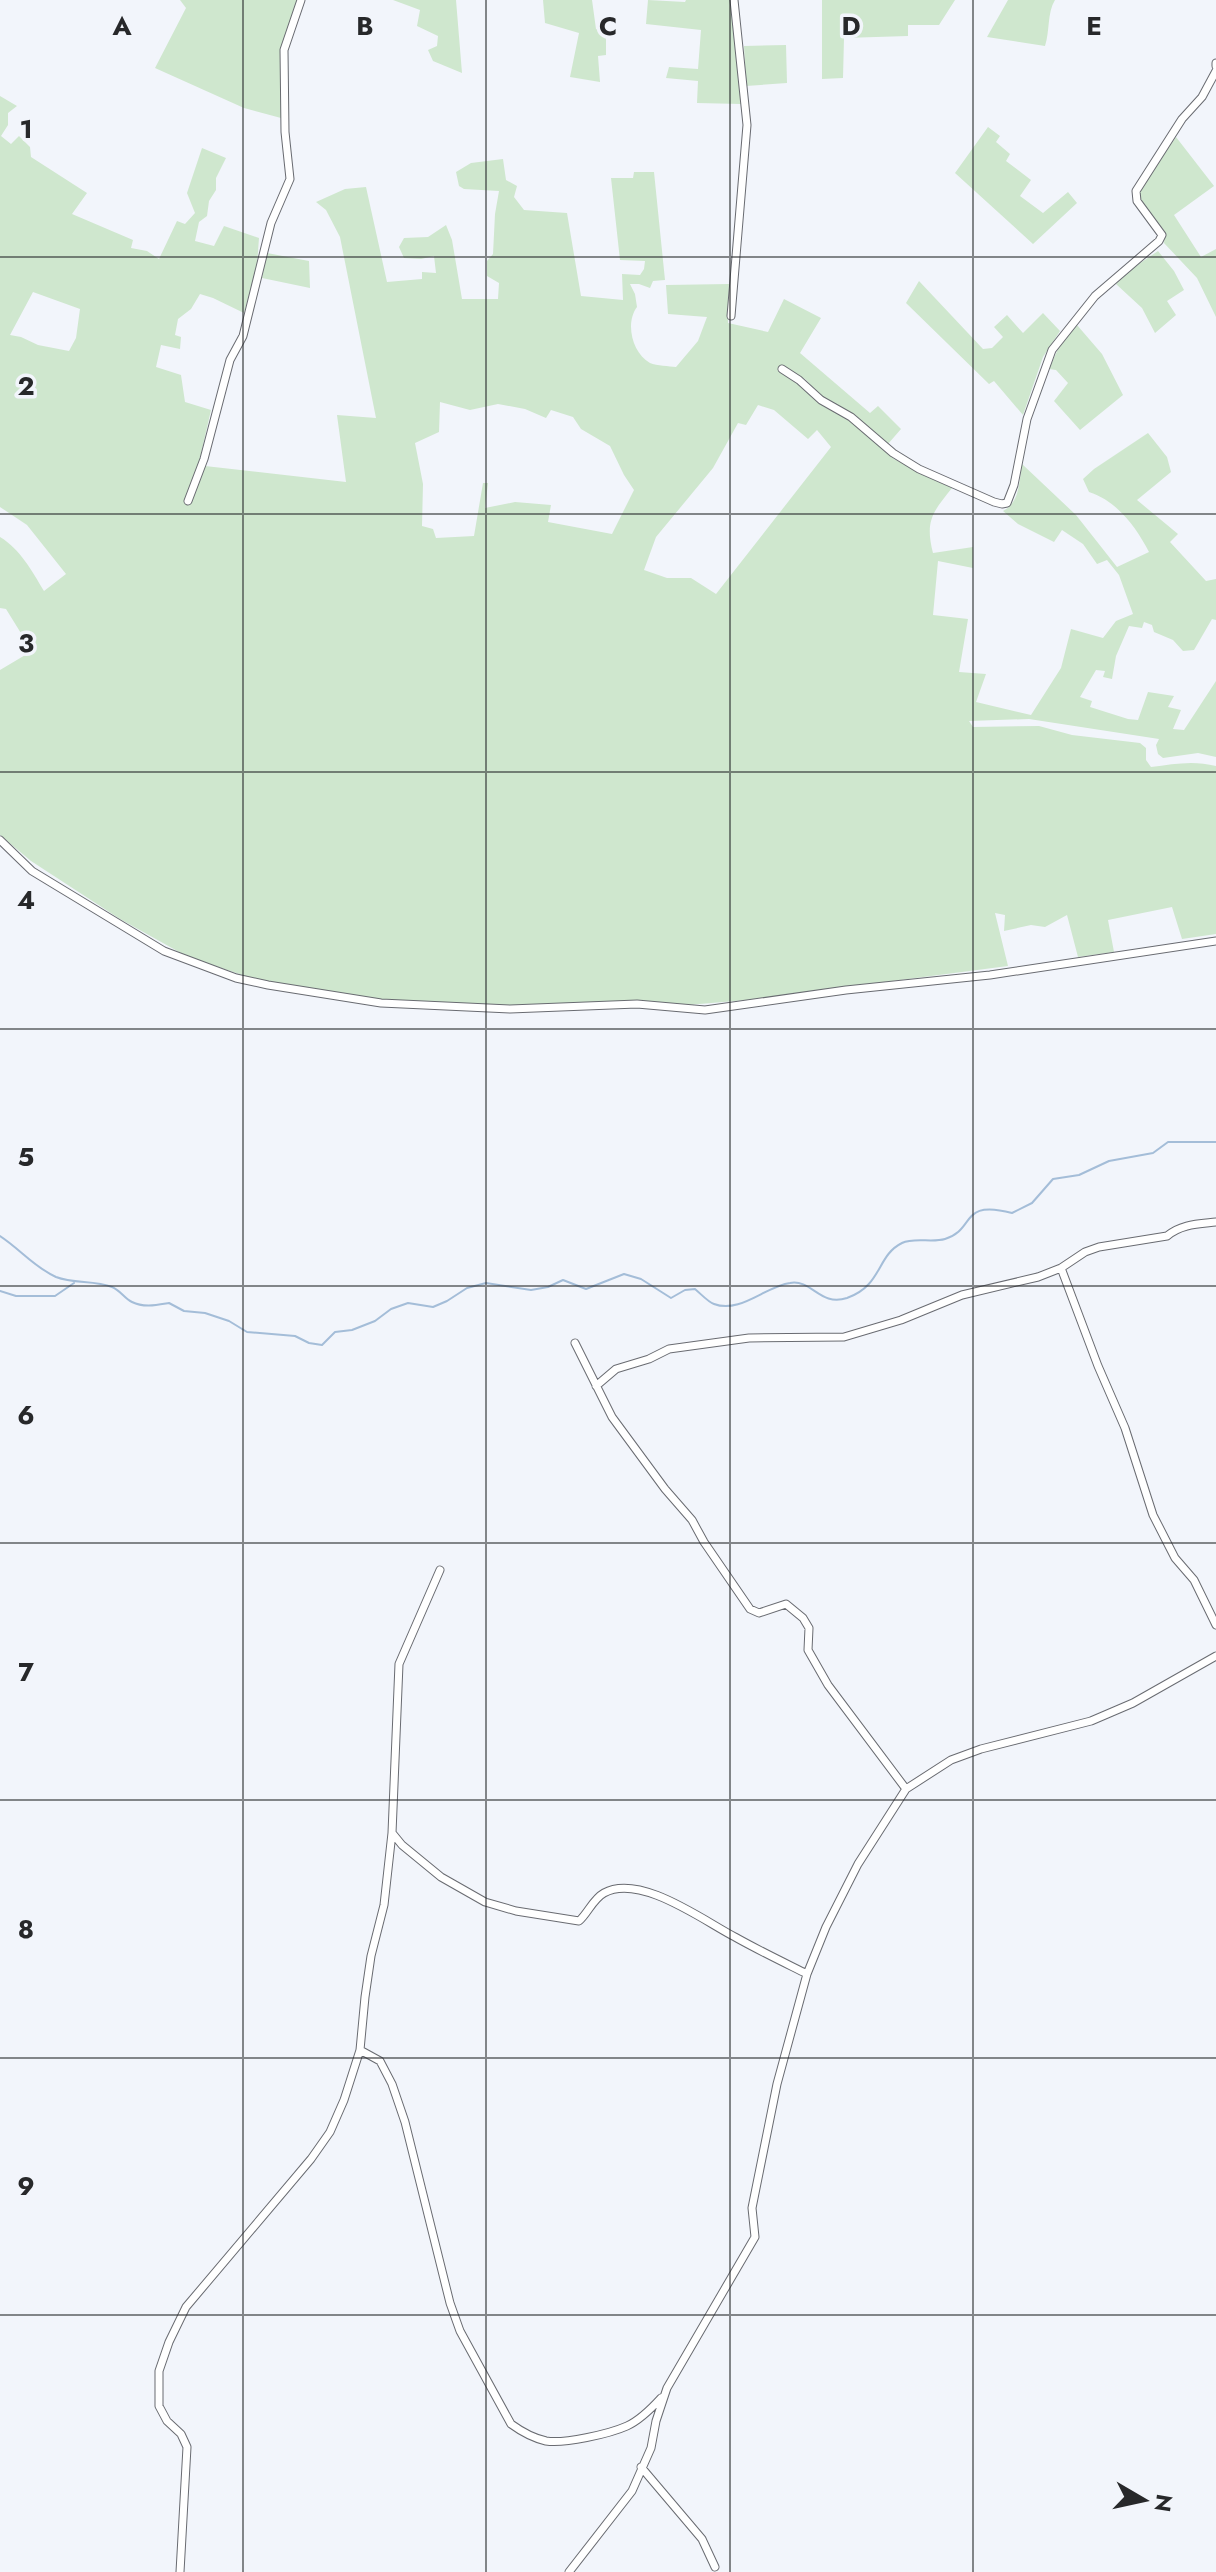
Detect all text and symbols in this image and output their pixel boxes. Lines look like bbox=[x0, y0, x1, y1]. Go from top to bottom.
text: A bbox=[111, 7, 132, 45]
text: B bbox=[356, 7, 374, 45]
text: C bbox=[599, 7, 617, 45]
text: D bbox=[841, 7, 861, 45]
text: E bbox=[1086, 7, 1102, 45]
text: 1 bbox=[19, 110, 33, 148]
text: 2 bbox=[17, 367, 35, 405]
text: 3 bbox=[18, 624, 34, 662]
text: 4 bbox=[17, 881, 35, 919]
text: 5 bbox=[18, 1138, 34, 1176]
text: 6 bbox=[17, 1396, 35, 1434]
text: 7 bbox=[18, 1653, 34, 1691]
text: 8 bbox=[18, 1910, 34, 1948]
text: 9 bbox=[17, 2167, 35, 2205]
north arrow bbox=[1104, 2460, 1184, 2540]
text: N bbox=[1147, 2492, 1181, 2514]

